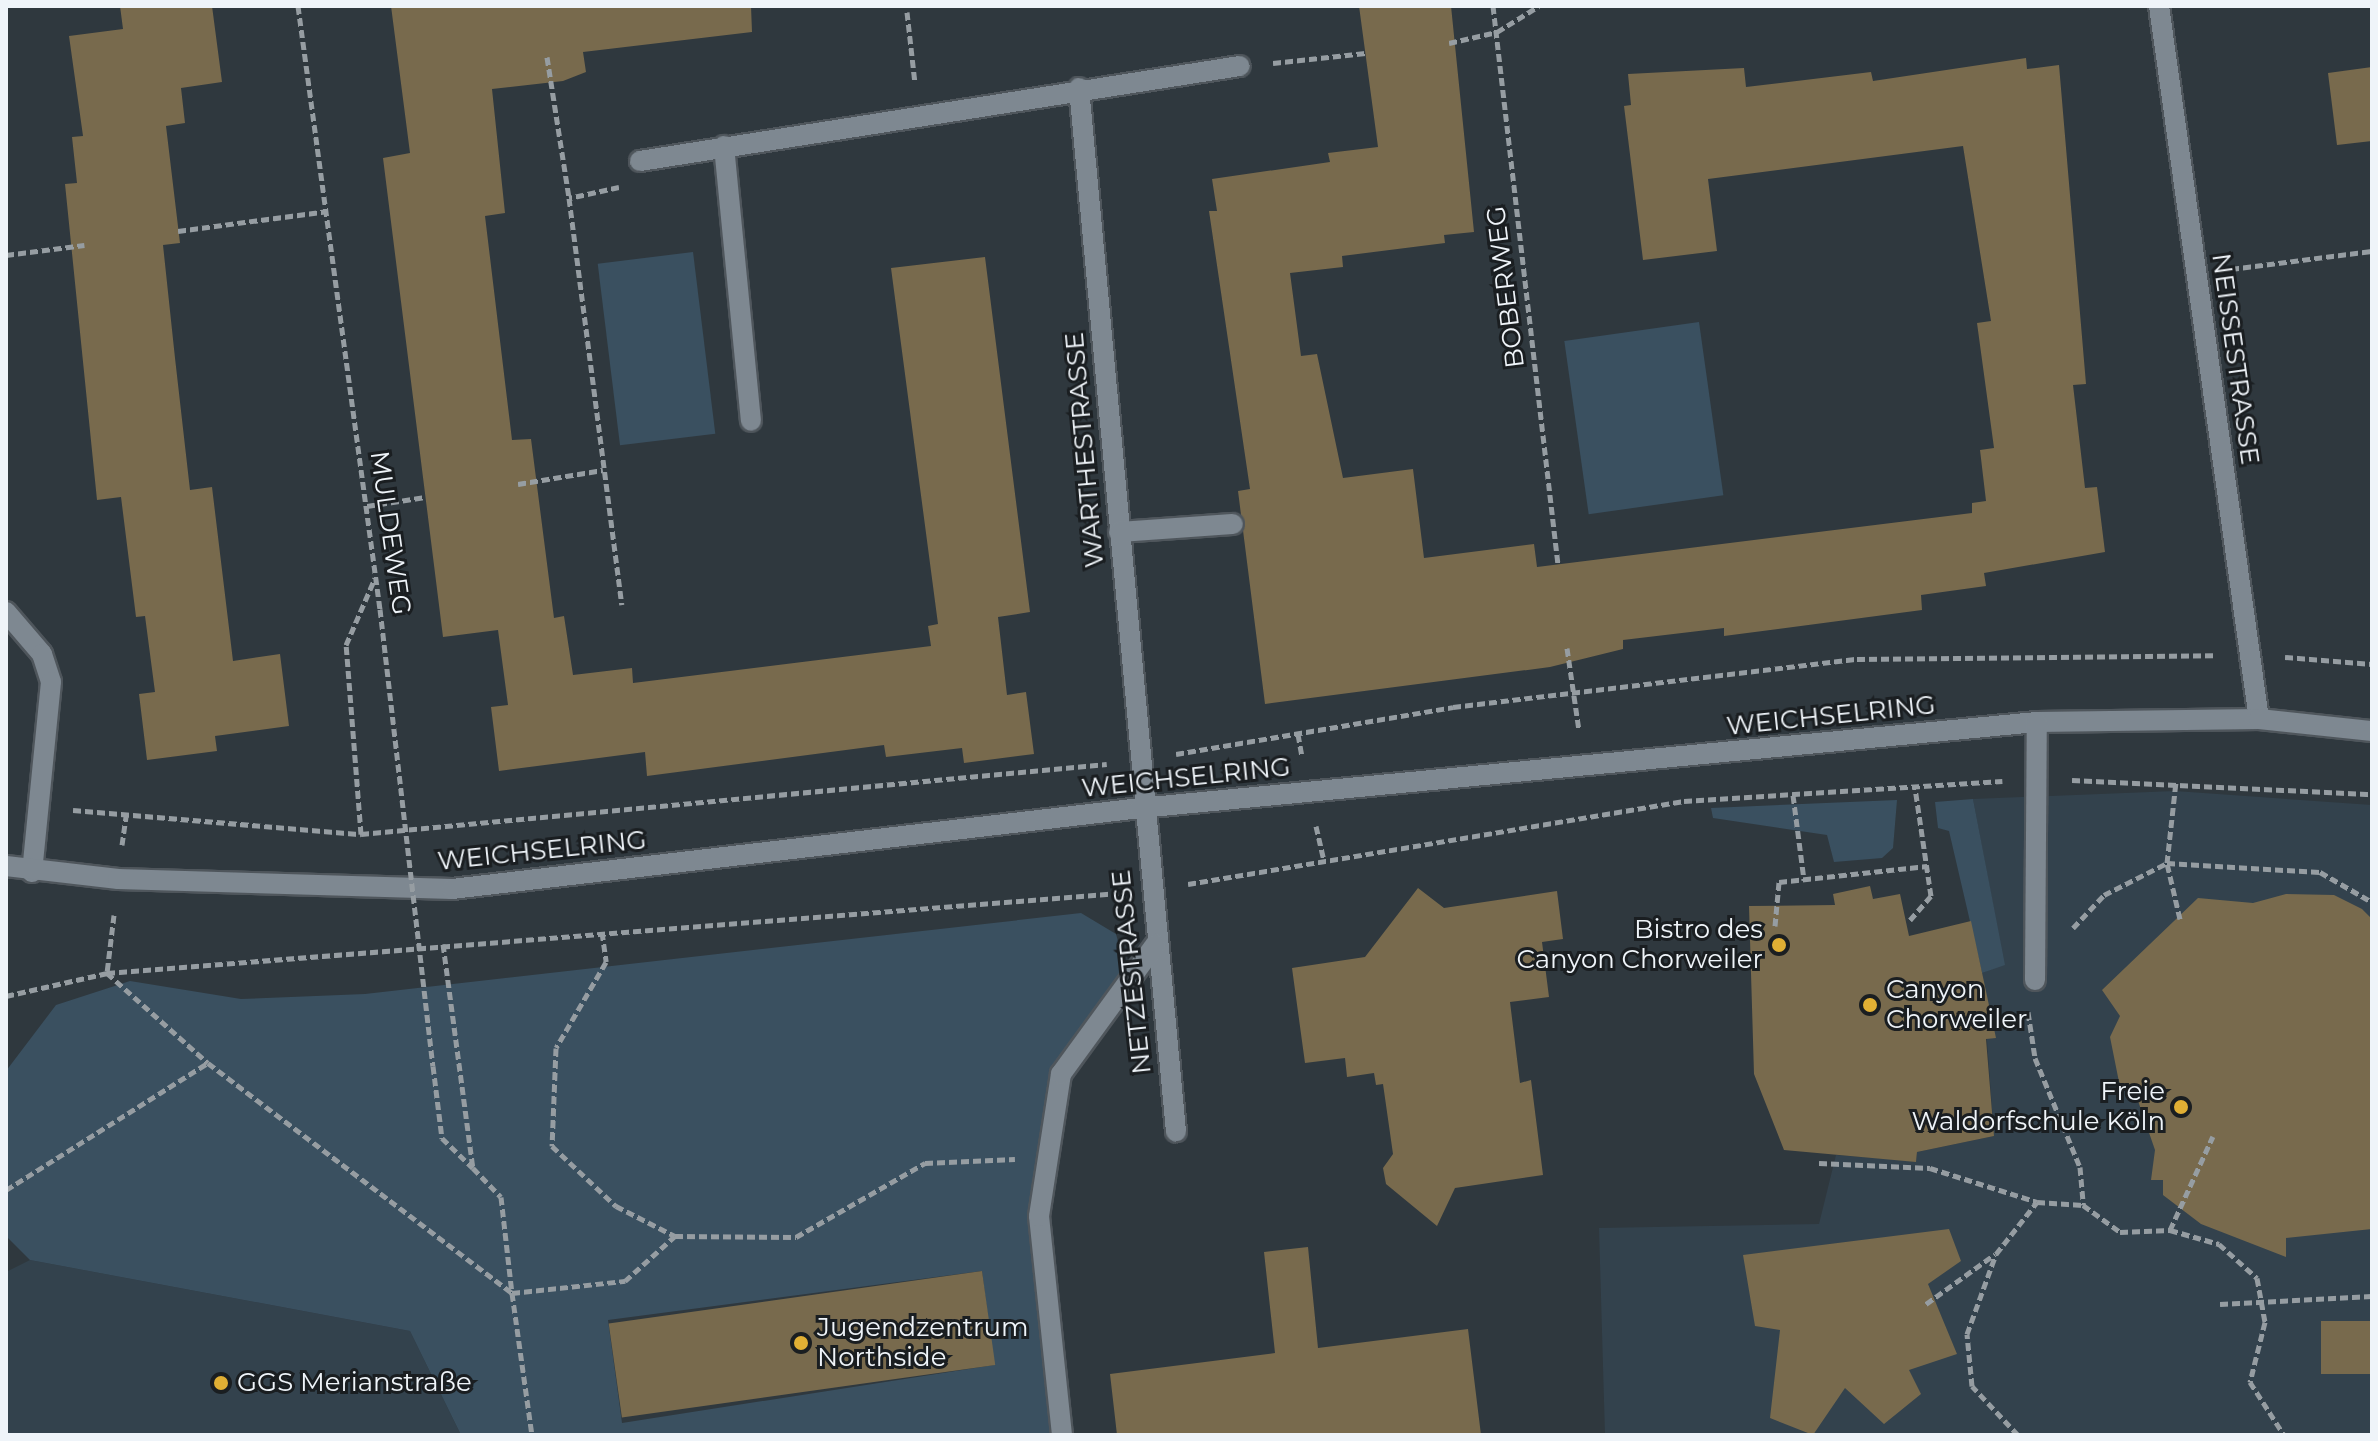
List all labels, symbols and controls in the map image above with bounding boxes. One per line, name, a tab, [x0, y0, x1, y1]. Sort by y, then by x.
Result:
street label: BOBERWEG	[1481, 204, 1531, 370]
street label: NEISSESTRASSE	[2205, 251, 2265, 467]
street label: WARTHESTRASSE	[1059, 331, 1111, 569]
street label: MULDEWEG	[363, 449, 417, 617]
street label: WEICHSELRING	[1725, 690, 1937, 742]
street label: WEICHSELRING	[1080, 752, 1292, 804]
street label: WEICHSELRING	[436, 825, 648, 877]
street label: NETZESTRASSE	[1106, 868, 1158, 1076]
place label: Bistro des Canyon Chorweiler	[1517, 914, 1763, 976]
marker: Bistro des Canyon Chorweiler	[1770, 936, 1788, 954]
place label: Canyon Chorweiler	[1886, 974, 2027, 1036]
marker: Canyon Chorweiler	[1861, 996, 1879, 1014]
place label: Freie Waldorfschule Köln	[1912, 1076, 2165, 1138]
marker: Freie Waldorfschule Köln	[2172, 1098, 2190, 1116]
place label: Jugendzentrum Northside	[817, 1312, 1029, 1374]
marker: Jugendzentrum Northside	[792, 1334, 810, 1352]
place label: GGS Merianstraße	[237, 1367, 472, 1399]
marker: GGS Merianstraße	[212, 1374, 230, 1392]

